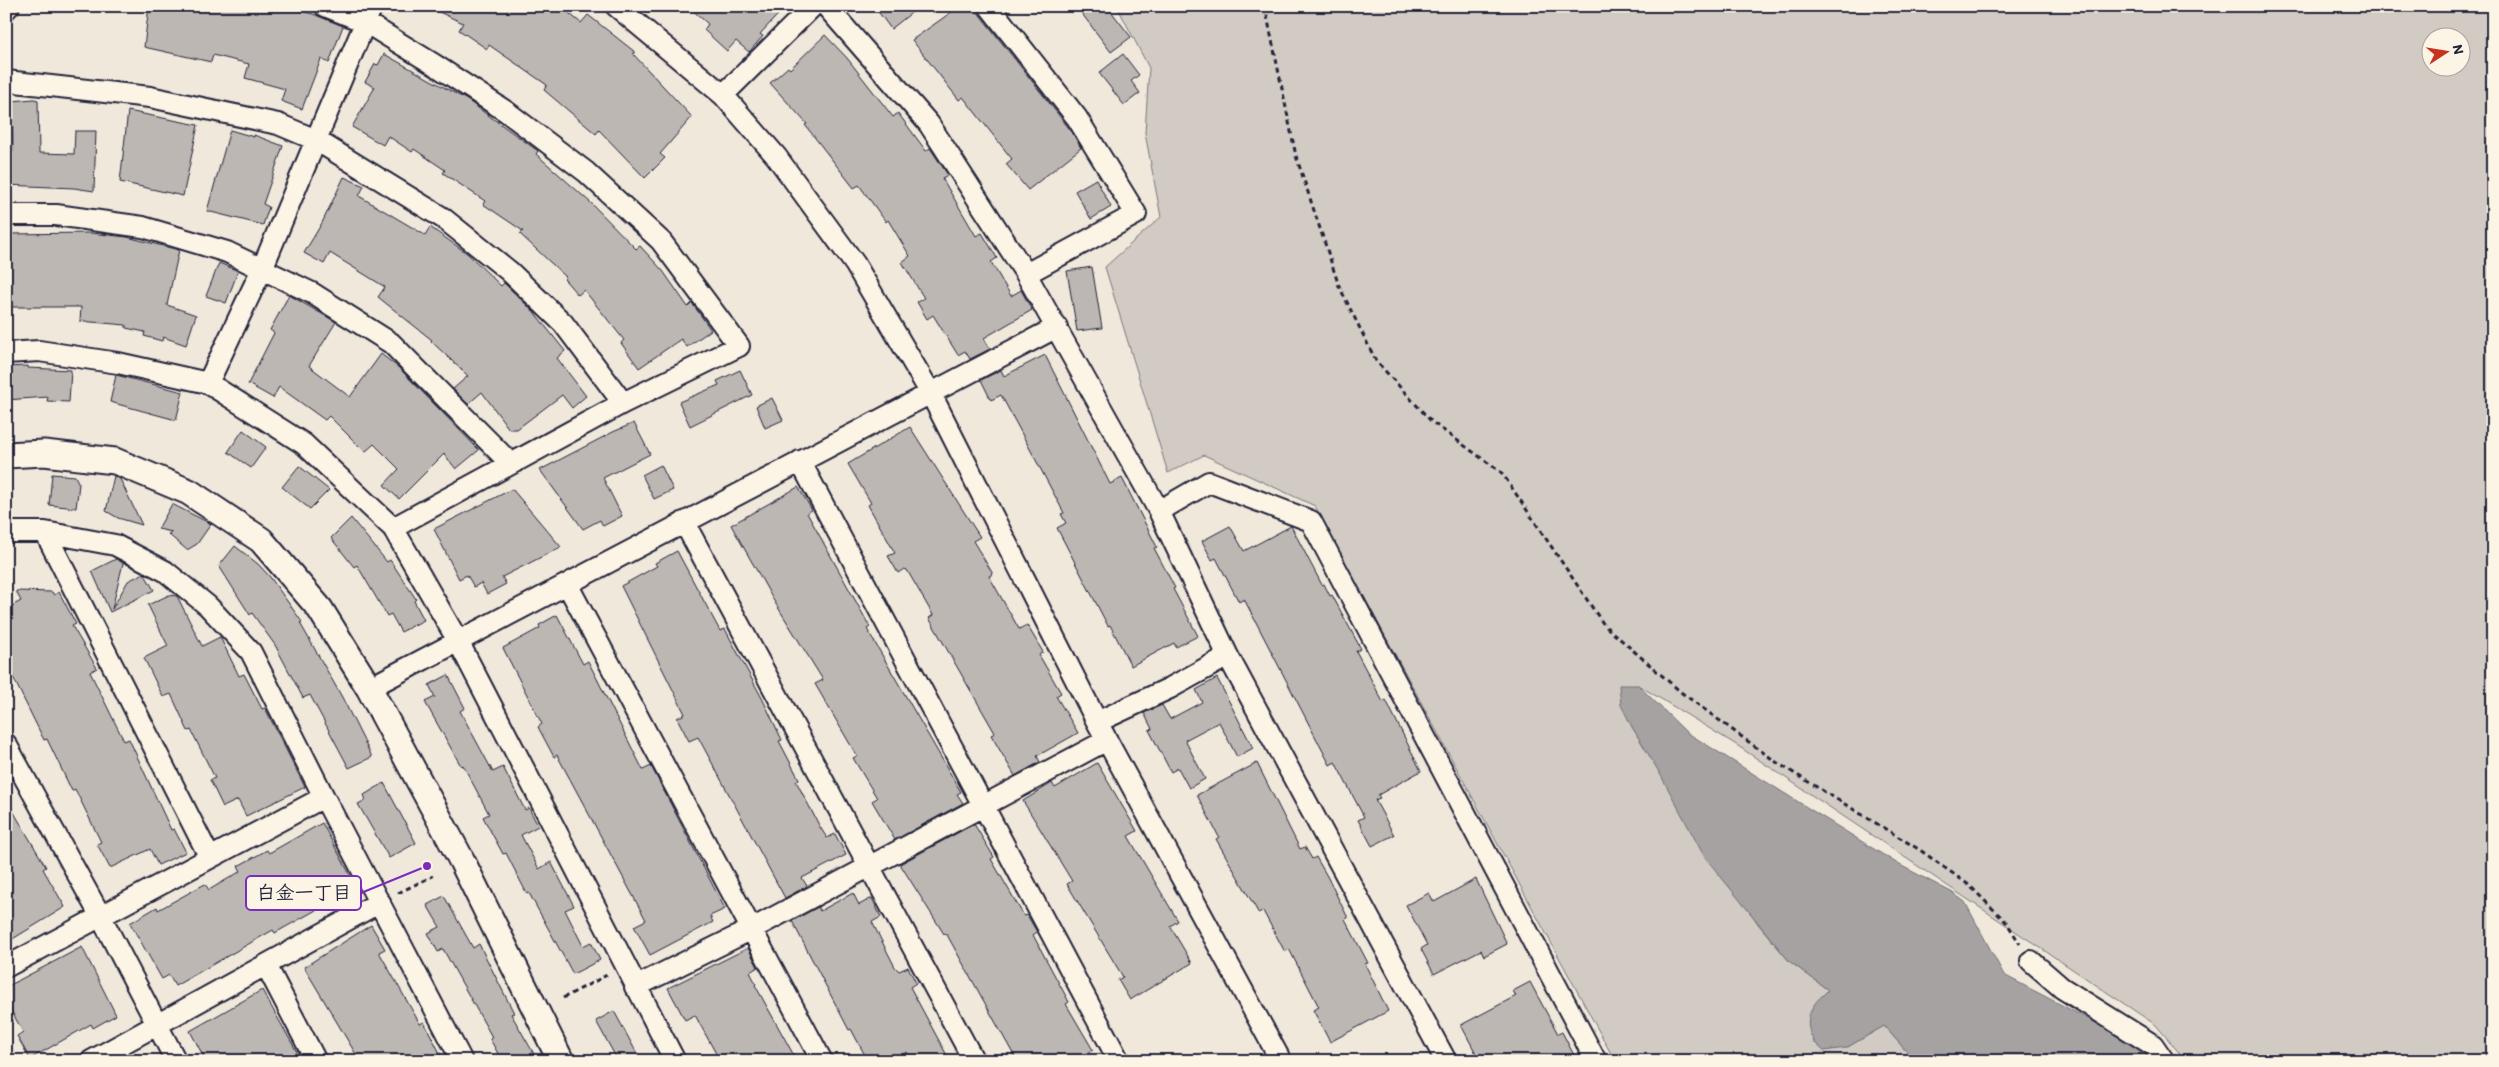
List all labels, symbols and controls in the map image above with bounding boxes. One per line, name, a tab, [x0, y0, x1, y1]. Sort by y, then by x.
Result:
north arrow	[2422, 28, 2472, 78]
text: N	[2449, 43, 2468, 56]
callout: 白金一丁目	[246, 876, 361, 910]
text: 白金一丁目	[256, 881, 352, 904]

